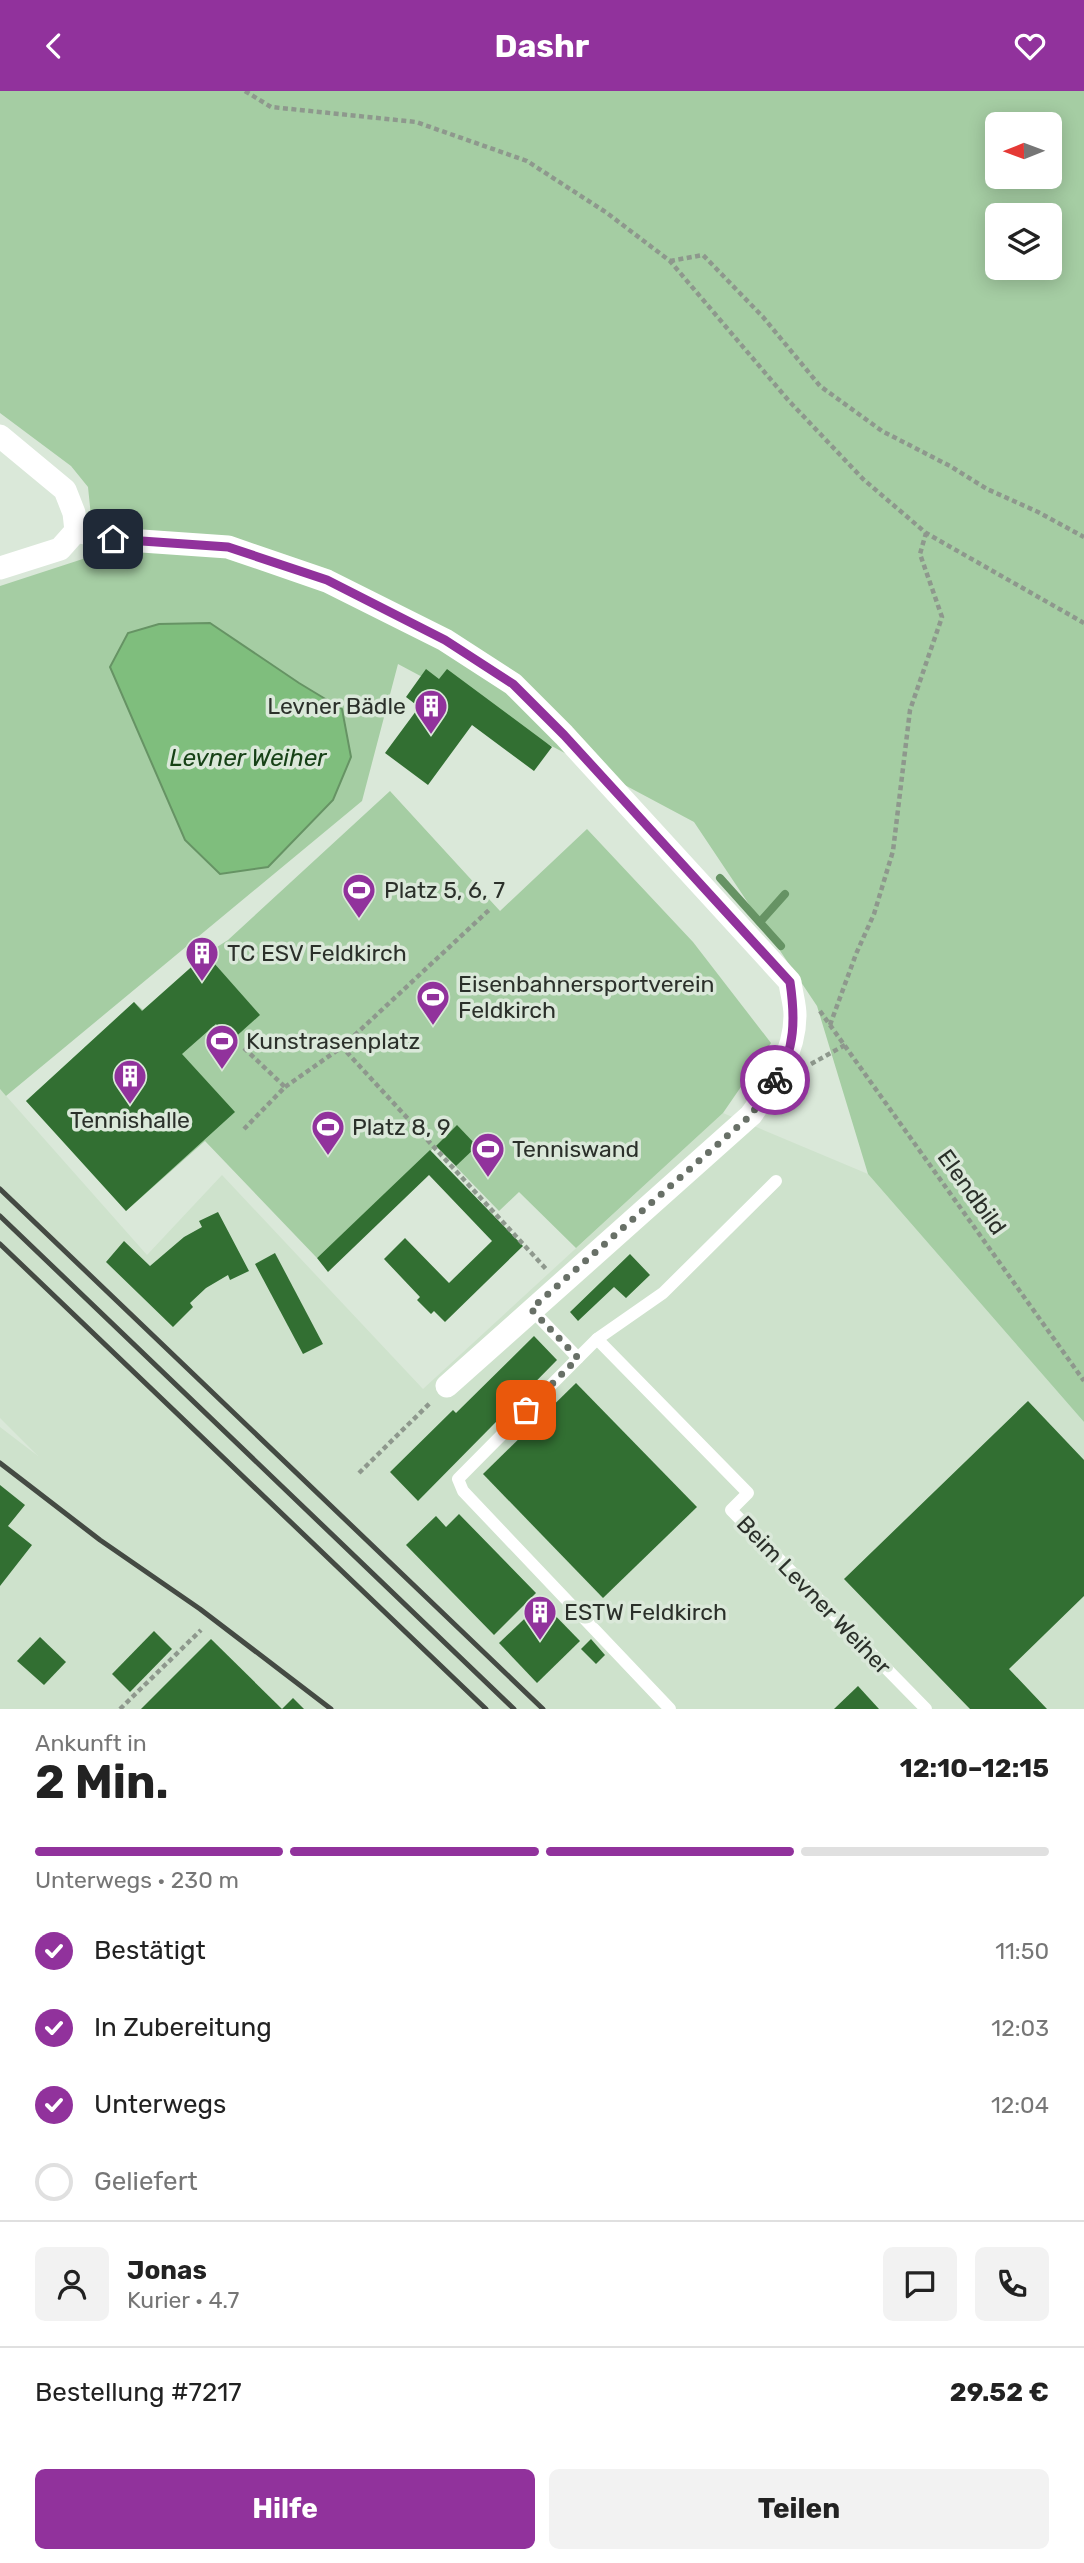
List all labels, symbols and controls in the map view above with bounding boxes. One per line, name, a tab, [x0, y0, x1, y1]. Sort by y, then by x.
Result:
icon: back	[35, 27, 73, 65]
text: Dashr	[495, 27, 589, 65]
icon: heart	[1011, 27, 1049, 65]
north arrow	[985, 112, 1062, 189]
map controls	[985, 112, 1062, 280]
button: layers	[985, 203, 1062, 280]
pin	[83, 509, 143, 569]
icon: home	[94, 520, 132, 558]
building icon: Levner Bädle	[412, 687, 450, 736]
place label: Levner Bädle	[267, 692, 406, 720]
water label: Levner Weiher	[170, 744, 327, 772]
sports icon: Platz 5, 6, 7	[340, 871, 378, 920]
place label: Platz 5, 6, 7	[384, 876, 505, 904]
building icon: TC ESV Feldkirch	[183, 934, 221, 983]
place label: TC ESV Feldkirch	[227, 939, 407, 967]
place label: Eisenbahnersportverein Feldkirch	[458, 970, 714, 1024]
sports icon: Eisenbahnersportverein Feldkirch	[414, 978, 452, 1027]
sports icon: Kunstrasenplatz	[203, 1022, 241, 1071]
place label: Kunstrasenplatz	[246, 1027, 420, 1055]
courier	[740, 1045, 810, 1115]
building icon: Tennishalle	[111, 1057, 149, 1106]
icon: bike	[756, 1061, 794, 1099]
place label: Tennishalle	[70, 1106, 190, 1134]
sports icon: Platz 8, 9	[309, 1108, 347, 1157]
place label: Platz 8, 9	[352, 1113, 451, 1141]
sports icon: Tenniswand	[469, 1130, 507, 1179]
place label: Tenniswand	[512, 1135, 639, 1163]
street label: Elendbild	[932, 1144, 1012, 1240]
pin	[496, 1380, 556, 1440]
icon: bag	[507, 1391, 545, 1429]
street label: Beim Levner Weiher	[731, 1510, 897, 1680]
building icon: ESTW Feldkirch	[521, 1593, 559, 1642]
place label: ESTW Feldkirch	[564, 1598, 727, 1626]
text: Ankunft in	[35, 1729, 147, 1757]
text: 12:10–12:15	[900, 1753, 1049, 1784]
text: 2 Min.	[35, 1755, 169, 1810]
text: Unterwegs · 230 m	[35, 1866, 239, 1894]
icon: check	[35, 1932, 73, 1970]
text: Bestätigt	[94, 1935, 206, 1966]
text: 11:50	[995, 1937, 1049, 1965]
icon: check	[35, 2009, 73, 2047]
text: In Zubereitung	[94, 2012, 272, 2043]
text: 12:03	[991, 2014, 1049, 2042]
icon: check	[35, 2086, 73, 2124]
text: Unterwegs	[94, 2089, 226, 2120]
text: 12:04	[991, 2091, 1049, 2119]
text: Geliefert	[94, 2166, 198, 2197]
button: person	[35, 2247, 109, 2321]
button: chat	[883, 2247, 957, 2321]
button: phone	[975, 2247, 1049, 2321]
text: Jonas	[127, 2255, 207, 2286]
text: Kurier · 4.7	[127, 2286, 239, 2314]
text: Bestellung #7217	[35, 2377, 242, 2408]
text: 29.52 €	[950, 2377, 1049, 2408]
button: Hilfe	[35, 2469, 535, 2549]
button: Teilen	[549, 2469, 1049, 2549]

